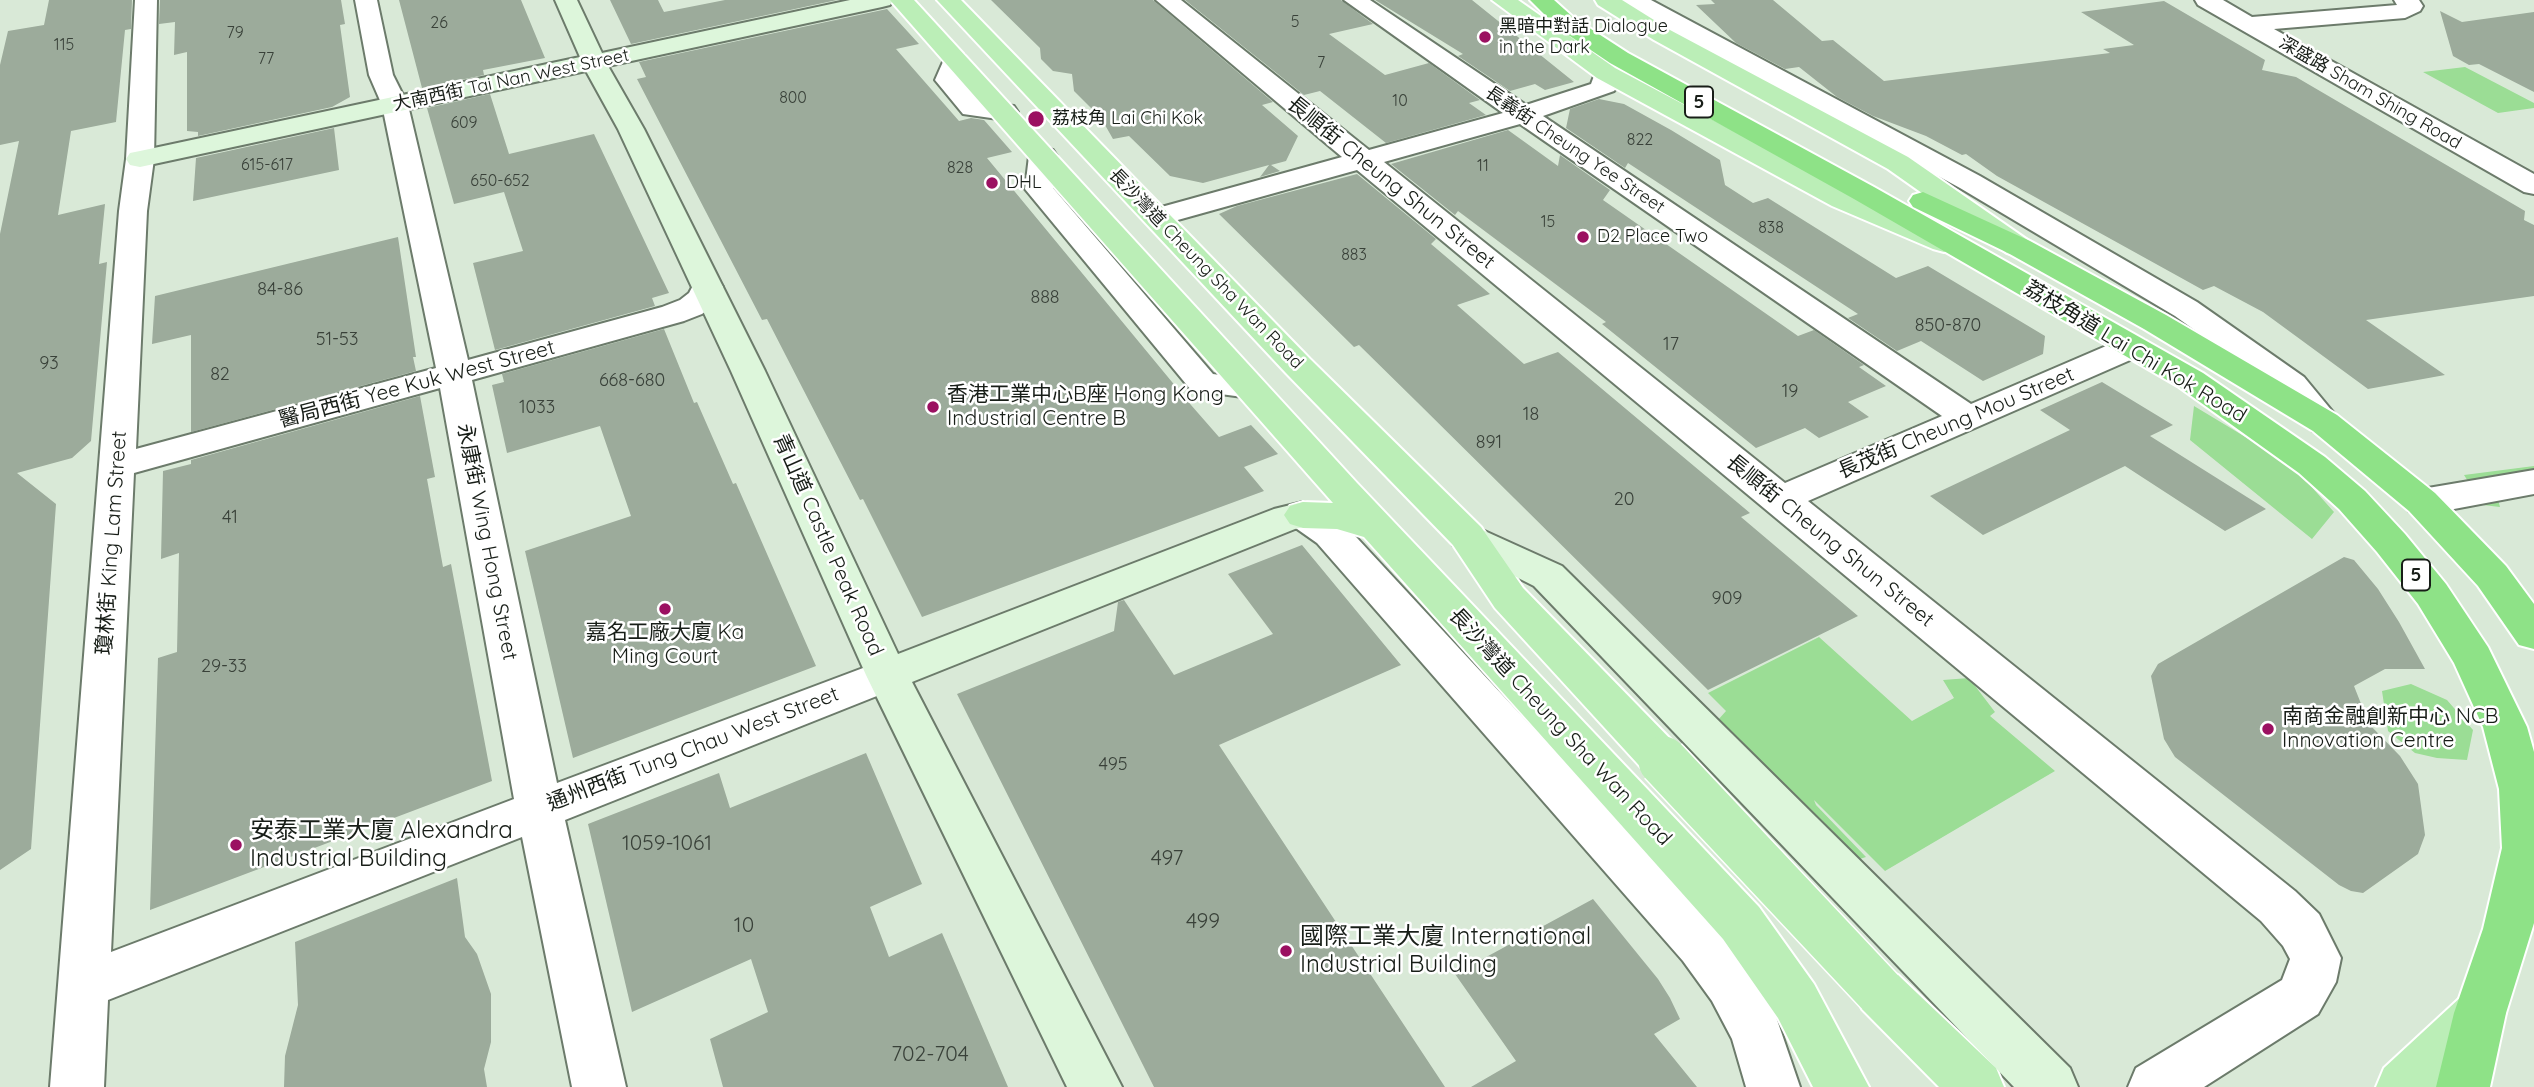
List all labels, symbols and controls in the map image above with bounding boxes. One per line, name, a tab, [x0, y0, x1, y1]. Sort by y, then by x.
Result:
house number: 5	[1291, 12, 1299, 32]
house number: 26	[430, 13, 448, 33]
place label: 黑暗中對話 Dialogue in the Dark	[1499, 16, 1668, 58]
house number: 79	[226, 23, 244, 43]
marker: 黑暗中對話 Dialogue in the Dark	[1477, 29, 1493, 45]
street label: 深盛路 Sham Shing Road	[2275, 32, 2465, 154]
house number: 115	[54, 35, 74, 55]
street label: 大南西街 Tai Nan West Street	[391, 44, 631, 116]
house number: 77	[258, 49, 274, 69]
house number: 7	[1317, 53, 1325, 73]
street label: 長義街 Cheung Yee Street	[1481, 82, 1669, 218]
road number: 5	[1685, 86, 1713, 118]
house number: 800	[779, 88, 807, 108]
street label: 長順街 Cheung Shun Street	[1282, 91, 1500, 275]
house number: 10	[1392, 91, 1408, 111]
place label: 荔枝角 Lai Chi Kok	[1052, 108, 1203, 130]
marker: 荔枝角 Lai Chi Kok	[1026, 109, 1046, 129]
house number: 609	[450, 113, 478, 133]
house number: 822	[1627, 130, 1653, 150]
house number: 615-617	[241, 155, 293, 175]
house number: 11	[1477, 156, 1489, 176]
house number: 828	[947, 158, 973, 178]
street label: 長沙灣道 Cheung Sha Wan Road	[1104, 164, 1308, 374]
house number: 650-652	[470, 171, 530, 191]
place label: DHL	[1006, 172, 1041, 194]
marker: DHL	[984, 175, 1000, 191]
house number: 15	[1541, 212, 1555, 232]
house number: 838	[1758, 218, 1784, 238]
place label: D2 Place Two	[1597, 226, 1708, 248]
marker: D2 Place Two	[1575, 229, 1591, 245]
house number: 883	[1341, 245, 1367, 265]
street label: 荔枝角道 Lai Chi Kok Road	[2019, 275, 2251, 429]
house number: 84-86	[257, 279, 303, 301]
house number: 888	[1030, 287, 1060, 309]
house number: 850-870	[1915, 315, 1981, 337]
house number: 51-53	[316, 329, 358, 351]
house number: 17	[1663, 334, 1679, 356]
street label: 醫局西街 Yee Kuk West Street	[276, 335, 558, 433]
house number: 93	[39, 353, 59, 375]
street label: 長茂街 Cheung Mou Street	[1834, 362, 2078, 484]
house number: 82	[210, 364, 230, 386]
house number: 668-680	[599, 370, 665, 392]
house number: 19	[1782, 381, 1798, 403]
place label: 香港工業中心B座 Hong Kong Industrial Centre B	[947, 382, 1224, 432]
house number: 1033	[519, 397, 555, 419]
marker: 香港工業中心B座 Hong Kong Industrial Centre B	[925, 399, 941, 415]
house number: 18	[1523, 404, 1539, 426]
street label: 永康街 Wing Hong Street	[452, 421, 522, 663]
street label: 瓊林街 King Lam Street	[92, 430, 132, 656]
street label: 青山道 Castle Peak Road	[768, 430, 888, 660]
house number: 891	[1476, 432, 1502, 454]
street label: 長順街 Cheung Shun Street	[1721, 449, 1939, 633]
house number: 20	[1614, 489, 1634, 511]
house number: 41	[222, 507, 238, 529]
road number: 5	[2402, 560, 2430, 590]
house number: 909	[1712, 588, 1742, 610]
marker: 嘉名工廠大廈 Ka Ming Court	[657, 601, 673, 617]
street label: 長沙灣道 Cheung Sha Wan Road	[1443, 603, 1677, 851]
place label: 嘉名工廠大廈 Ka Ming Court	[586, 620, 744, 670]
house number: 29-33	[201, 656, 247, 678]
street label: 通州西街 Tung Chau West Street	[544, 682, 842, 816]
place label: 南商金融創新中心 NCB Innovation Centre	[2282, 704, 2498, 754]
marker: 南商金融創新中心 NCB Innovation Centre	[2260, 721, 2276, 737]
house number: 495	[1099, 754, 1127, 776]
place label: 安泰工業大廈 Alexandra Industrial Building	[250, 817, 513, 873]
house number: 1059-1061	[622, 831, 712, 857]
marker: 安泰工業大廈 Alexandra Industrial Building	[228, 837, 244, 853]
house number: 497	[1151, 846, 1183, 872]
house number: 499	[1186, 909, 1220, 935]
house number: 10	[734, 913, 754, 939]
place label: 國際工業大廈 International Industrial Building	[1300, 923, 1591, 979]
marker: 國際工業大廈 International Industrial Building	[1278, 943, 1294, 959]
house number: 702-704	[891, 1042, 969, 1068]

